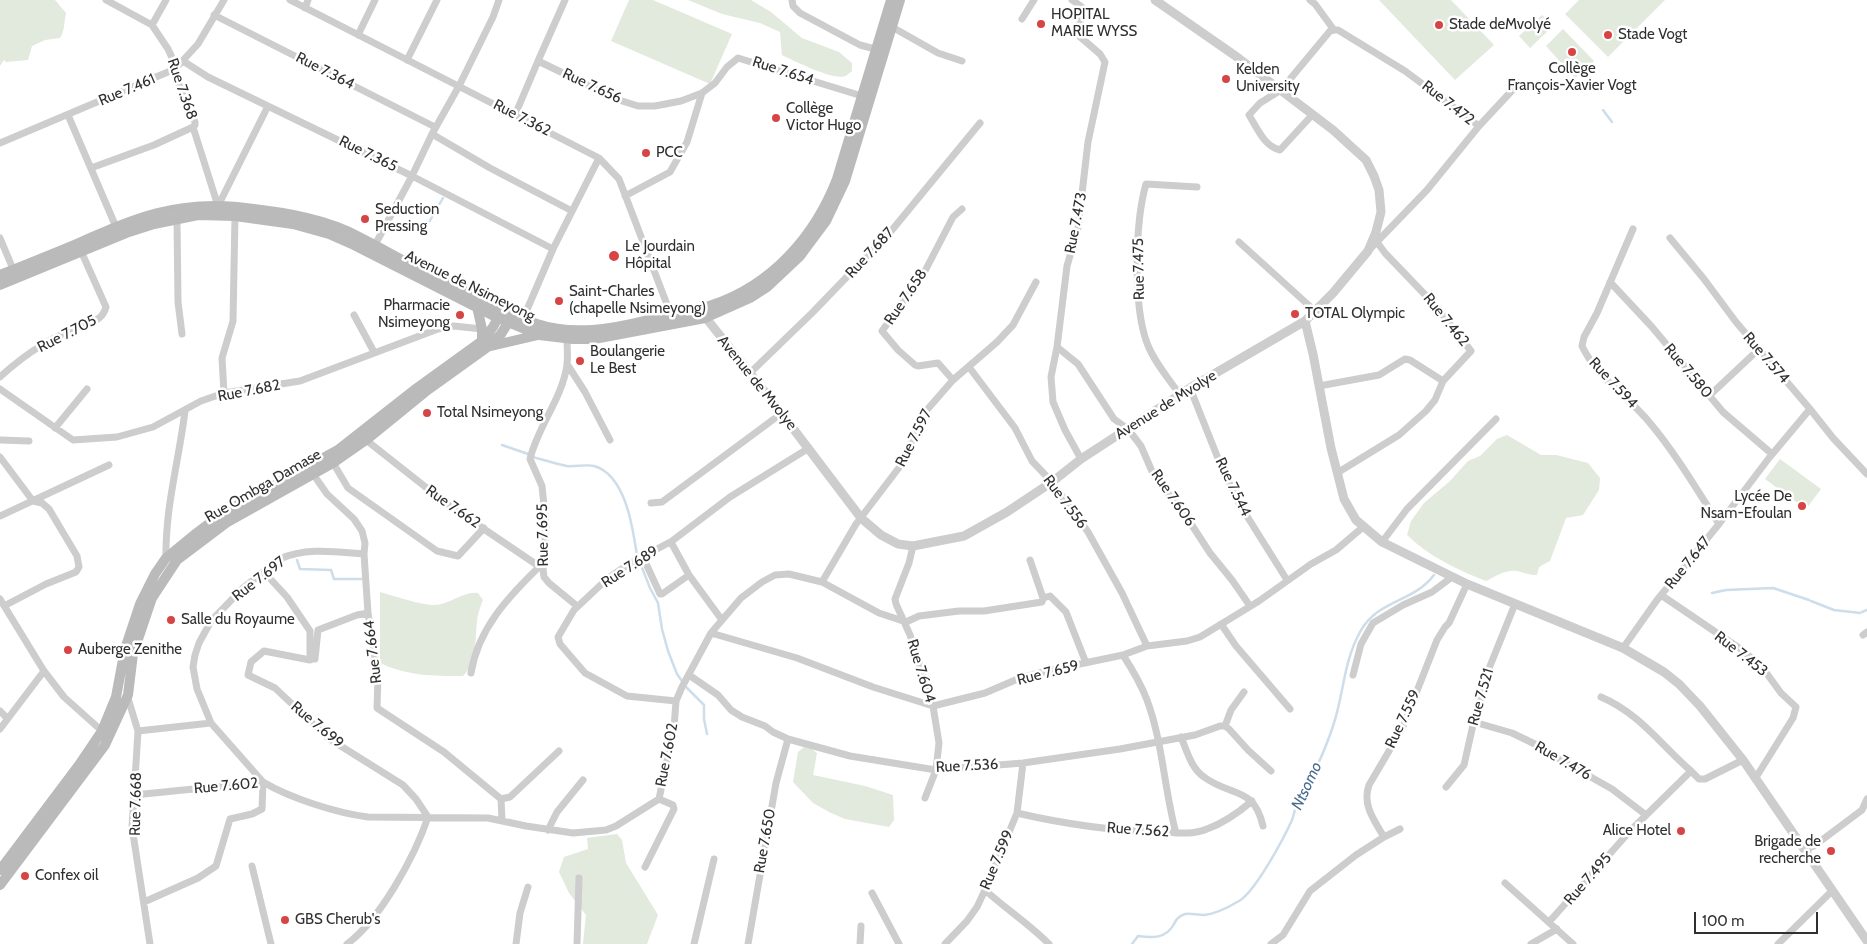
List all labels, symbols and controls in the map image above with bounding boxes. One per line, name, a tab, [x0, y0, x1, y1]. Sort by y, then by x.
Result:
place label: HOPITAL MARIE WYSS	[1051, 6, 1137, 41]
place label: Stade deMvolyé	[1449, 16, 1551, 34]
marker: HOPITAL MARIE WYSS	[1035, 18, 1047, 30]
marker: Stade deMvolyé	[1433, 19, 1445, 31]
place label: Stade Vogt	[1618, 26, 1687, 44]
marker: Stade Vogt	[1602, 29, 1614, 41]
marker: Collège François-Xavier Vogt	[1566, 46, 1578, 58]
street label: Rue 7.364	[293, 49, 357, 93]
street label: Rue 7.654	[750, 53, 816, 89]
street label: Rue 7.368	[163, 56, 201, 122]
place label: Collège François-Xavier Vogt	[1507, 60, 1637, 95]
place label: Kelden University	[1236, 61, 1300, 96]
street label: Rue 7.656	[560, 65, 624, 107]
street label: Rue 7.461	[96, 70, 158, 110]
marker: Kelden University	[1220, 73, 1232, 85]
street label: Rue 7.472	[1418, 77, 1478, 129]
street label: Rue 7.362	[490, 96, 554, 140]
place label: Collège Victor Hugo	[786, 100, 861, 135]
marker: Collège Victor Hugo	[770, 112, 782, 124]
street label: Rue 7.365	[336, 132, 400, 176]
place label: PCC	[656, 144, 683, 162]
marker: PCC	[640, 147, 652, 159]
street label: Rue 7.473	[1061, 191, 1091, 255]
place label: Seduction Pressing	[375, 201, 439, 236]
marker: Seduction Pressing	[359, 213, 371, 225]
street label: Rue 7.687	[842, 224, 898, 282]
place label: Le Jourdain Hôpital	[625, 238, 695, 273]
street label: Rue 7.475	[1129, 238, 1149, 300]
street label: Avenue de Nsimeyong	[402, 247, 538, 325]
marker: Le Jourdain Hôpital	[607, 249, 621, 263]
street label: Rue 7.658	[881, 266, 931, 328]
place label: Saint-Charles (chapelle Nsimeyong)	[569, 283, 706, 318]
street label: Rue 7.462	[1419, 290, 1473, 350]
marker: Saint-Charles (chapelle Nsimeyong)	[553, 295, 565, 307]
place label: Pharmacie Nsimeyong	[378, 297, 450, 332]
place label: TOTAL Olympic	[1305, 305, 1405, 323]
marker: TOTAL Olympic	[1289, 308, 1301, 320]
marker: Pharmacie Nsimeyong	[454, 309, 466, 321]
street label: Rue 7.705	[34, 311, 100, 357]
street label: Rue 7.574	[1739, 329, 1793, 387]
street label: Avenue de Mvolye	[713, 332, 801, 434]
street label: Rue 7.580	[1660, 340, 1716, 402]
place label: Boulangerie Le Best	[590, 343, 665, 378]
street label: Rue 7.594	[1585, 354, 1641, 412]
marker: Boulangerie Le Best	[574, 355, 586, 367]
street label: Avenue de Mvolye	[1112, 367, 1220, 443]
street label: Rue 7.682	[216, 376, 282, 406]
place label: Total Nsimeyong	[437, 404, 543, 422]
street label: Rue 7.597	[892, 406, 936, 470]
marker: Total Nsimeyong	[421, 407, 433, 419]
street label: Rue Ombga Damase	[202, 445, 324, 527]
street label: Rue 7.544	[1211, 455, 1255, 519]
street label: Rue 7.606	[1147, 466, 1199, 530]
street label: Rue 7.556	[1039, 472, 1091, 532]
street label: Rue 7.662	[422, 482, 484, 532]
place label: Lycée De Nsam-Efoulan	[1701, 488, 1792, 523]
marker: Lycée De Nsam-Efoulan	[1796, 500, 1808, 512]
street label: Rue 7.695	[533, 503, 553, 567]
street label: Rue 7.647	[1661, 533, 1715, 593]
street label: Rue 7.689	[598, 542, 662, 592]
street label: Rue 7.697	[229, 553, 289, 605]
place label: Salle du Royaume	[181, 611, 295, 629]
marker: Salle du Royaume	[165, 614, 177, 626]
street label: Rue 7.664	[360, 619, 386, 685]
street label: Rue 7.453	[1711, 628, 1771, 680]
street label: Rue 7.604	[903, 637, 939, 705]
place label: Auberge Zenithe	[78, 641, 182, 659]
marker: Auberge Zenithe	[62, 644, 74, 656]
street label: Rue 7.659	[1015, 657, 1081, 689]
street label: Rue 7.521	[1464, 666, 1498, 728]
street label: Rue 7.559	[1382, 687, 1424, 751]
street label: Rue 7.699	[287, 698, 347, 752]
street label: Rue 7.602	[652, 722, 682, 788]
street label: Rue 7.476	[1532, 738, 1594, 784]
street label: Rue 7.536	[935, 755, 999, 777]
water label: Ntsomo	[1288, 759, 1326, 813]
street label: Rue 7.668	[126, 772, 146, 836]
street label: Rue 7.602	[193, 774, 259, 798]
street label: Rue 7.650	[750, 807, 780, 875]
street label: Rue 7.562	[1106, 819, 1170, 841]
place label: Alice Hotel	[1603, 822, 1671, 840]
marker: Alice Hotel	[1675, 825, 1687, 837]
street label: Rue 7.599	[976, 827, 1018, 893]
place label: Brigade de recherche	[1754, 833, 1821, 868]
marker: Brigade de recherche	[1825, 845, 1837, 857]
street label: Rue 7.495	[1560, 849, 1616, 909]
place label: Confex oil	[35, 867, 98, 885]
marker: Confex oil	[19, 870, 31, 882]
scale bar	[1697, 902, 1821, 934]
place label: GBS Cherub's	[295, 911, 380, 929]
text: 100 m	[1702, 912, 1744, 930]
marker: GBS Cherub's	[279, 914, 291, 926]

